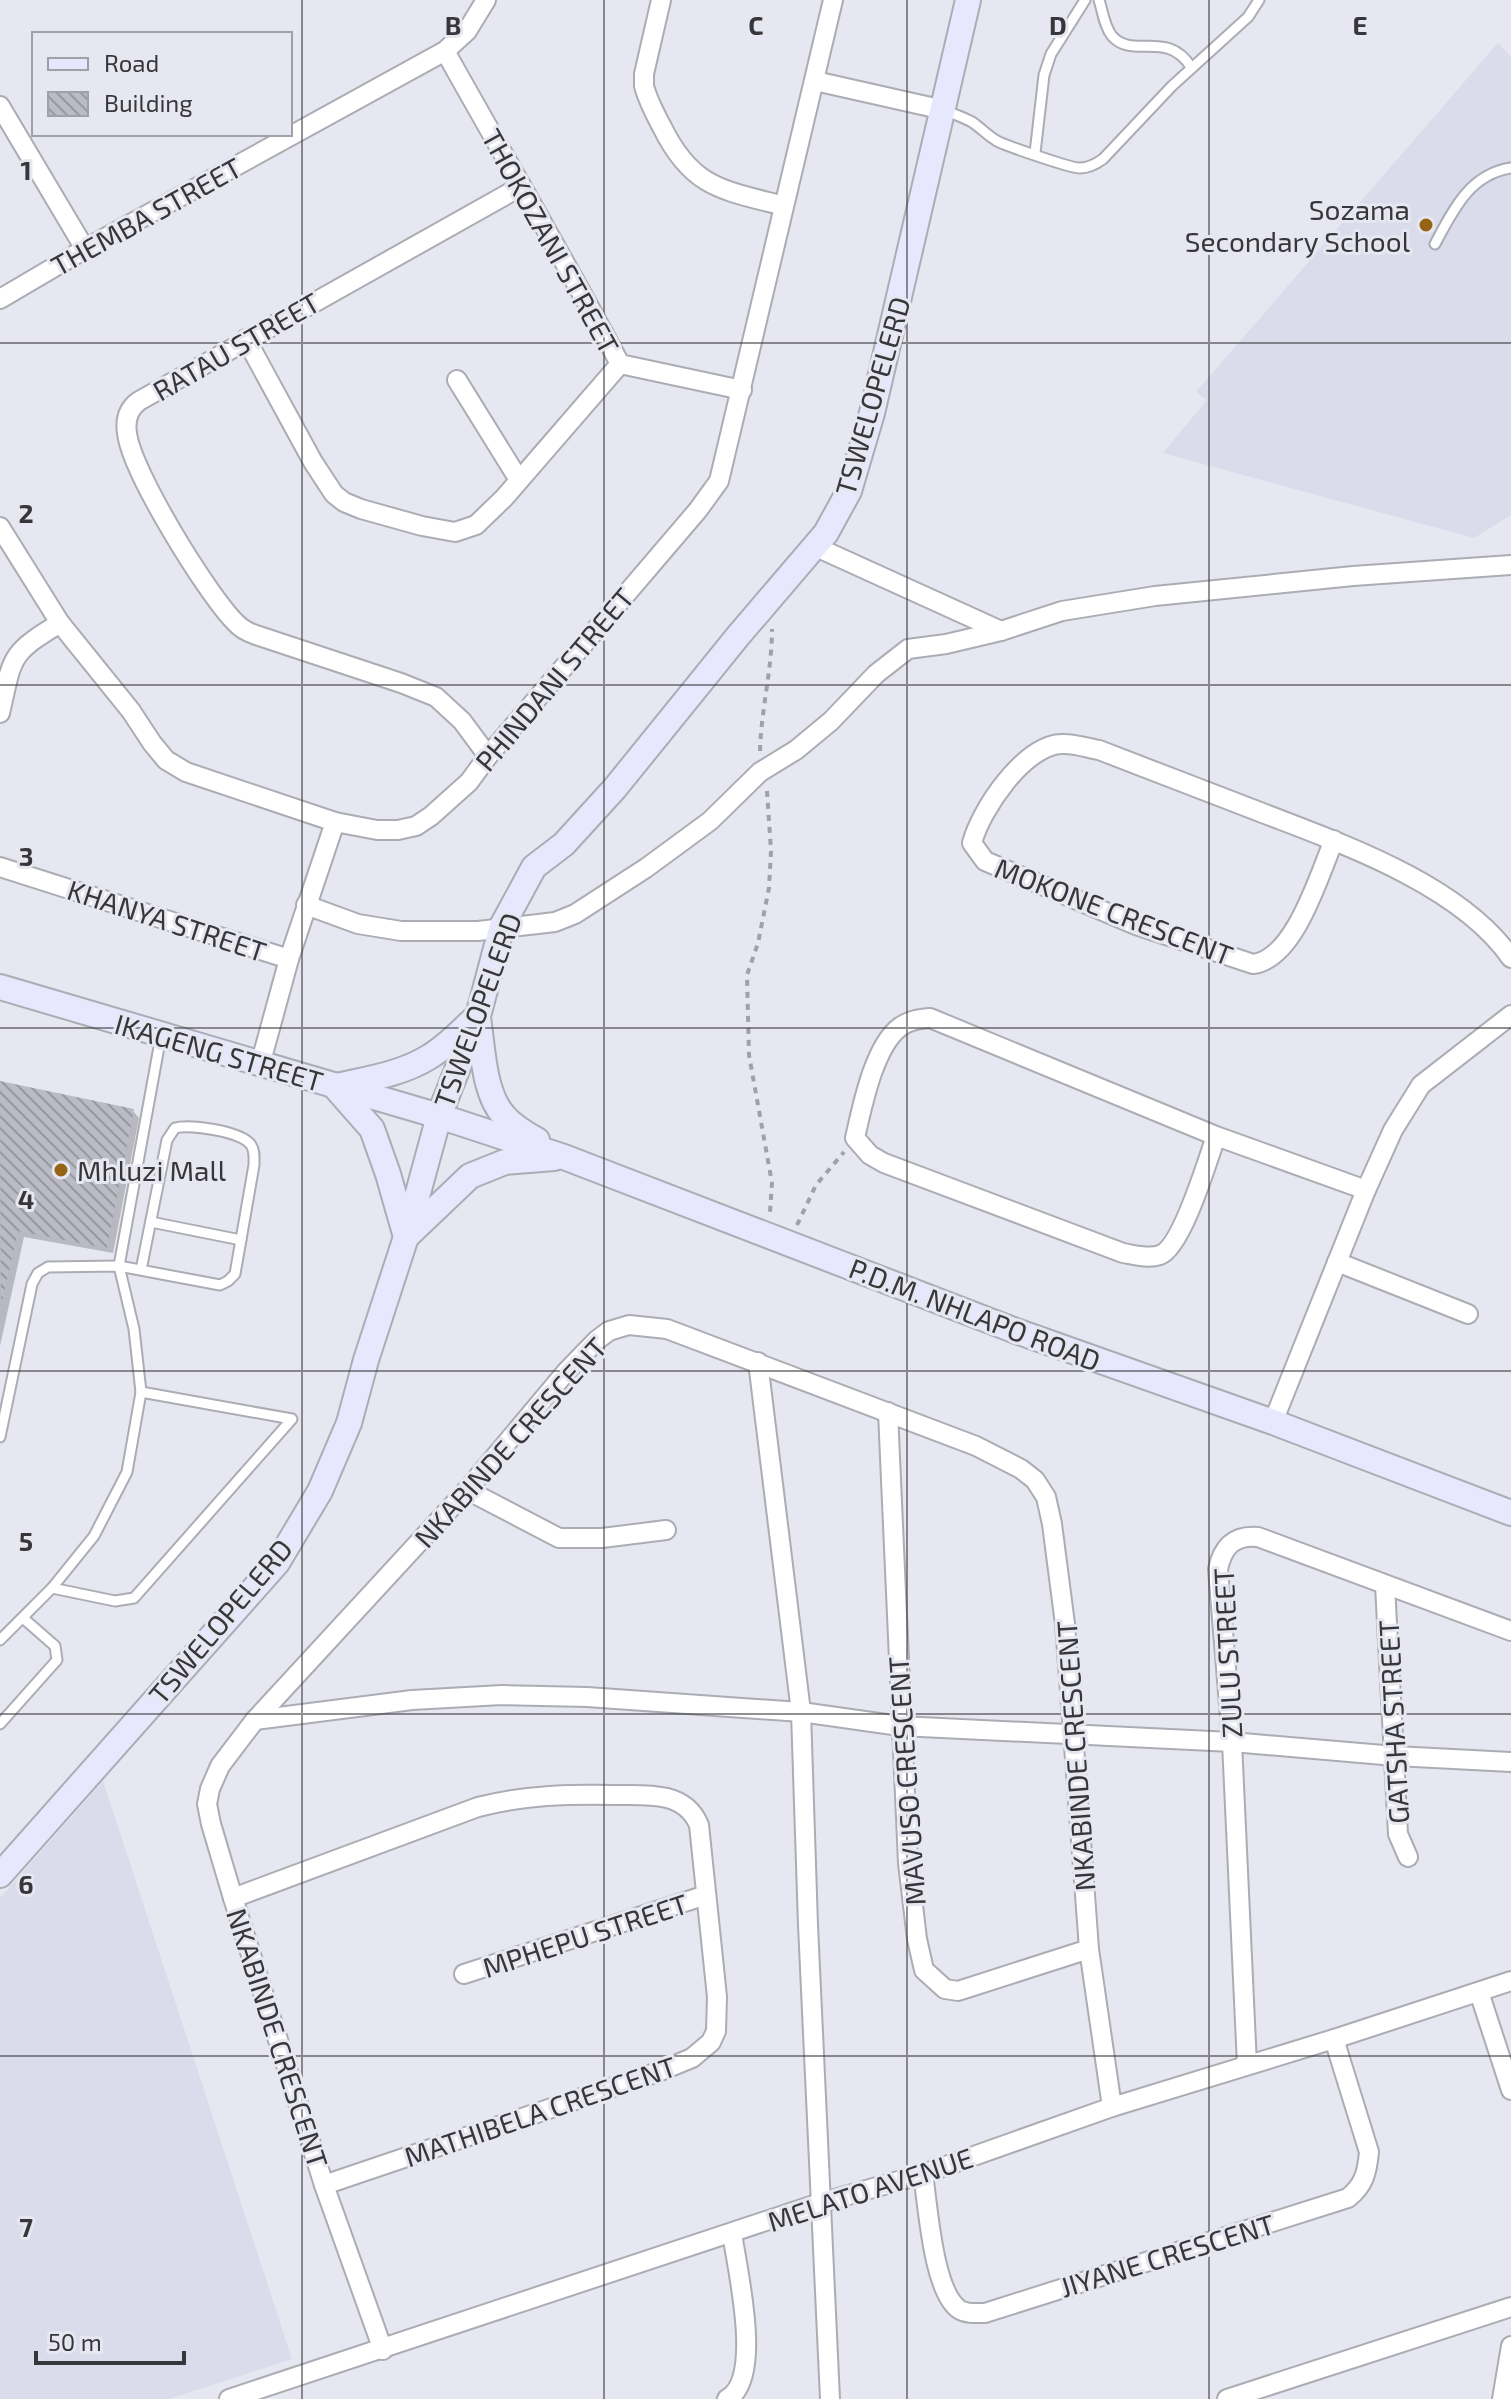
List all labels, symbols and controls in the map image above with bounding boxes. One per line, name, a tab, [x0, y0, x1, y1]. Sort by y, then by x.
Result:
text: B	[445, 9, 461, 40]
text: C	[748, 9, 764, 40]
text: D	[1049, 9, 1067, 40]
text: E	[1352, 9, 1368, 40]
legend	[32, 32, 292, 136]
text: Road	[104, 48, 159, 77]
text: Building	[104, 88, 193, 117]
street label: THOKOZANI STREET	[475, 123, 627, 359]
street label: THEMBA STREET	[45, 150, 247, 282]
text: 1	[20, 154, 32, 185]
place label: Sozama Secondary School	[1185, 192, 1411, 258]
marker: Sozama Secondary School	[1417, 216, 1435, 234]
street label: RATAU STREET	[147, 285, 325, 407]
street label: TSWELOPELERD	[827, 293, 917, 499]
text: 2	[18, 497, 34, 528]
street label: PHINDANI STREET	[468, 581, 640, 777]
text: 3	[19, 840, 33, 871]
street label: MOKONE CRESCENT	[990, 850, 1238, 972]
street label: KHANYA STREET	[63, 872, 271, 968]
street label: TSWELOPELERD	[426, 908, 528, 1112]
street label: IKAGENG STREET	[111, 1006, 327, 1098]
place label: Mhluzi Mall	[77, 1153, 227, 1187]
marker: Mhluzi Mall	[52, 1161, 70, 1179]
text: 4	[18, 1183, 34, 1214]
street label: P.D.M. NHLAPO ROAD	[844, 1250, 1106, 1378]
street label: NKABINDE CRESCENT	[407, 1330, 613, 1554]
text: 5	[19, 1525, 33, 1556]
street label: TSWELOPELERD	[141, 1532, 299, 1710]
street label: ZULU STREET	[1206, 1567, 1248, 1739]
street label: GATSHA STREET	[1371, 1619, 1415, 1825]
street label: NKABINDE CRESCENT	[1049, 1620, 1101, 1892]
street label: MAVUSO CRESCENT	[880, 1655, 932, 1907]
text: 6	[18, 1868, 34, 1899]
street label: MPHEPU STREET	[478, 1886, 692, 1984]
street label: NKABINDE CRESCENT	[220, 1904, 336, 2172]
street label: MATHIBELA CRESCENT	[400, 2048, 680, 2174]
street label: MELATO AVENUE	[763, 2140, 977, 2238]
street label: JIYANE CRESCENT	[1056, 2206, 1278, 2304]
text: 7	[19, 2211, 33, 2242]
scale bar	[36, 2315, 184, 2365]
text: 50 m	[48, 2327, 102, 2356]

